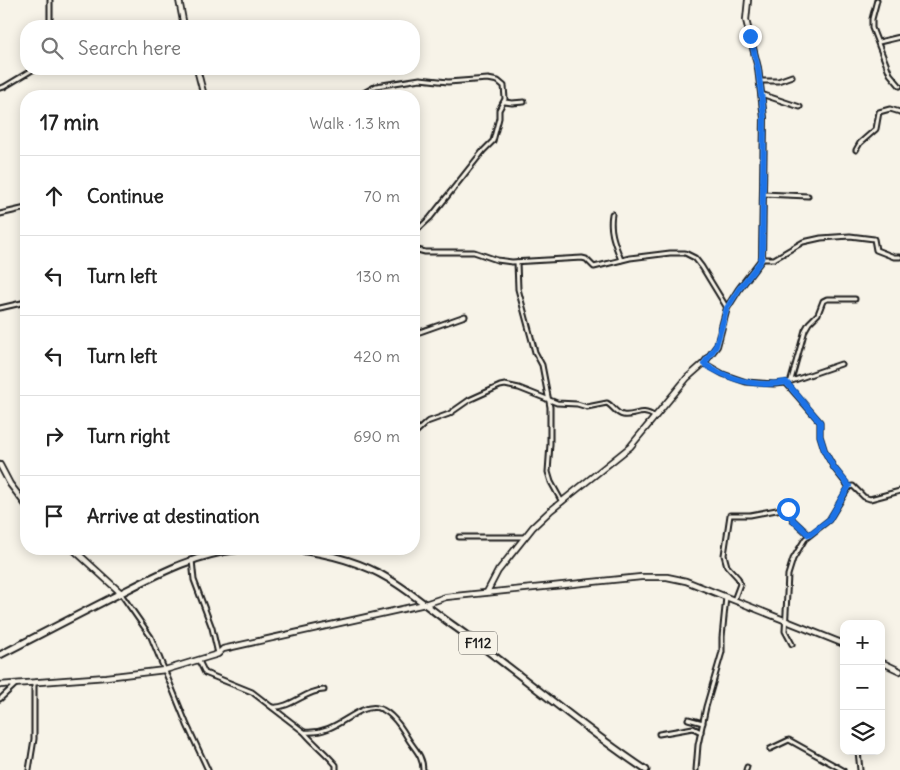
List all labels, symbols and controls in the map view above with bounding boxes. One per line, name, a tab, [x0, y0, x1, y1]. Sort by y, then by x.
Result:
search box	[20, 20, 420, 75]
route end	[739, 25, 762, 48]
icon: search	[38, 34, 66, 62]
text: Search here	[78, 36, 181, 60]
text: 17 min	[40, 109, 99, 136]
text: Walk · 1.3 km	[309, 113, 400, 133]
icon: ahead	[40, 182, 68, 210]
text: Continue	[87, 184, 164, 208]
text: 70 m	[364, 186, 400, 206]
icon: left	[40, 262, 68, 290]
text: Turn left	[87, 264, 157, 288]
text: 130 m	[356, 266, 400, 286]
icon: left	[40, 342, 68, 370]
text: Turn left	[87, 344, 157, 368]
text: 420 m	[354, 346, 400, 366]
icon: right	[40, 422, 68, 450]
text: Turn right	[87, 424, 170, 448]
text: 690 m	[353, 426, 400, 446]
route start	[777, 498, 800, 521]
icon: arrive	[40, 502, 68, 530]
text: Arrive at destination	[87, 504, 260, 528]
map controls	[840, 620, 885, 755]
button: +	[840, 620, 885, 665]
road number: F112	[459, 632, 497, 654]
button: −	[840, 665, 885, 710]
button: layers	[840, 710, 885, 755]

